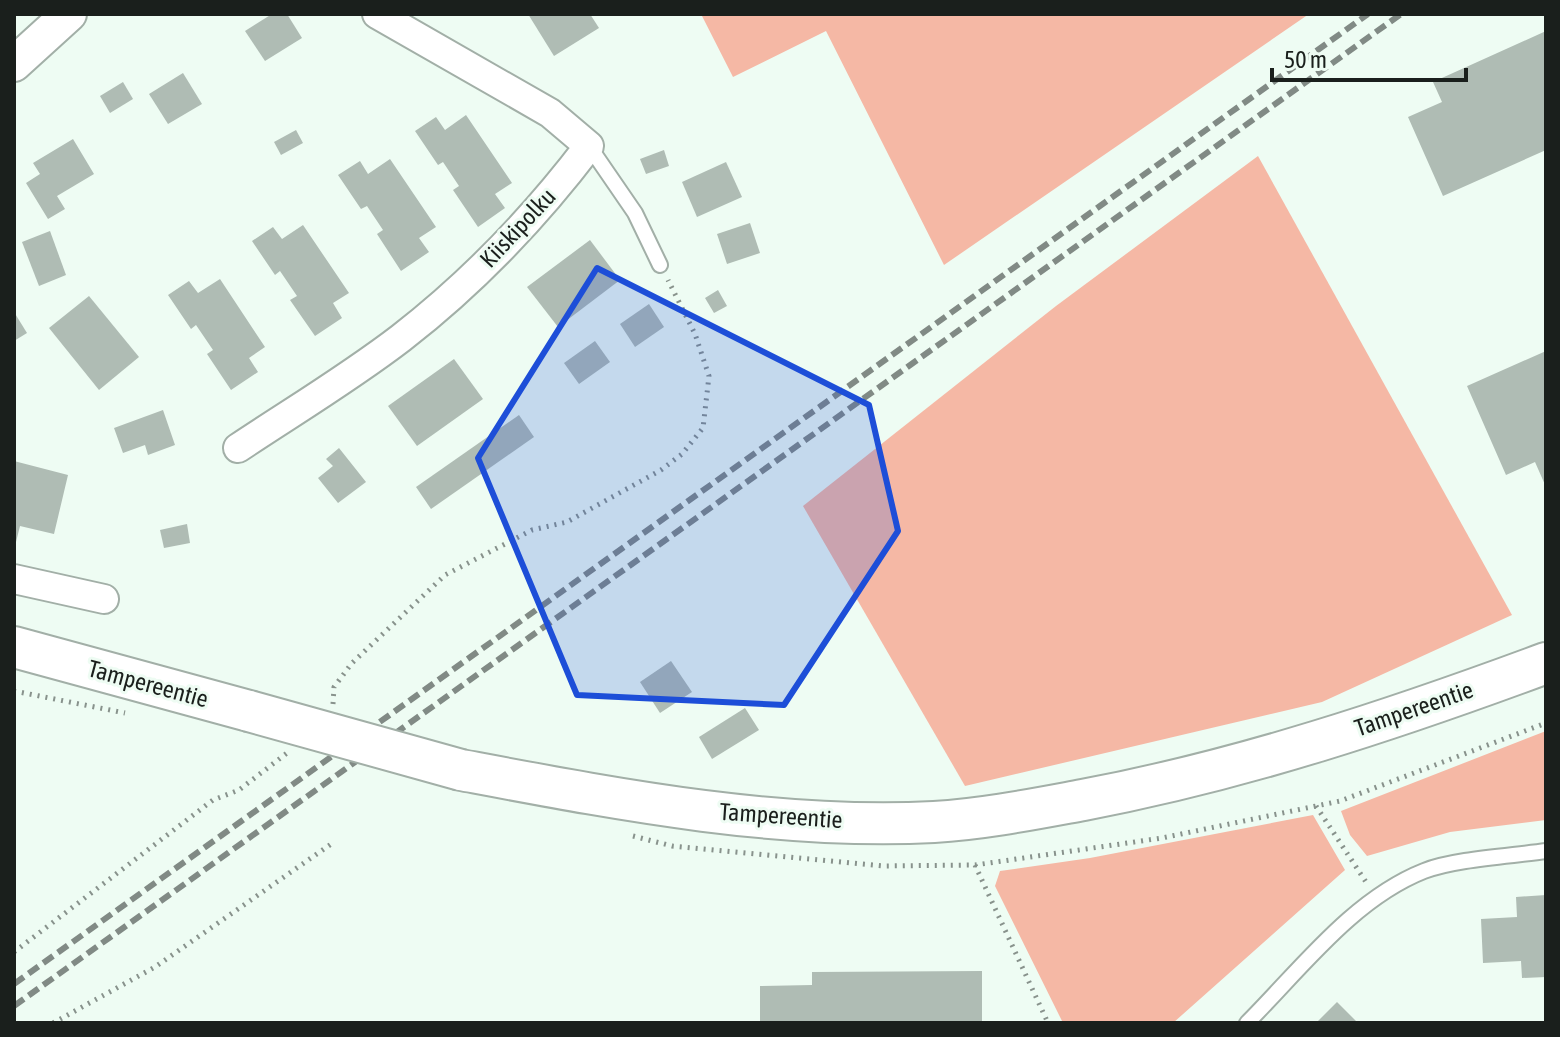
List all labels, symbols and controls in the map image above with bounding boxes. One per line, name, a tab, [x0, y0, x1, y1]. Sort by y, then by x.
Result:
scale bar	[1272, 32, 1466, 82]
text: 50 m	[1284, 46, 1327, 73]
street label: Kiiskipolku	[474, 183, 561, 273]
street label: Tampereentie	[85, 655, 211, 713]
street label: Tampereentie	[1351, 676, 1477, 741]
street label: Tampereentie	[719, 798, 843, 833]

